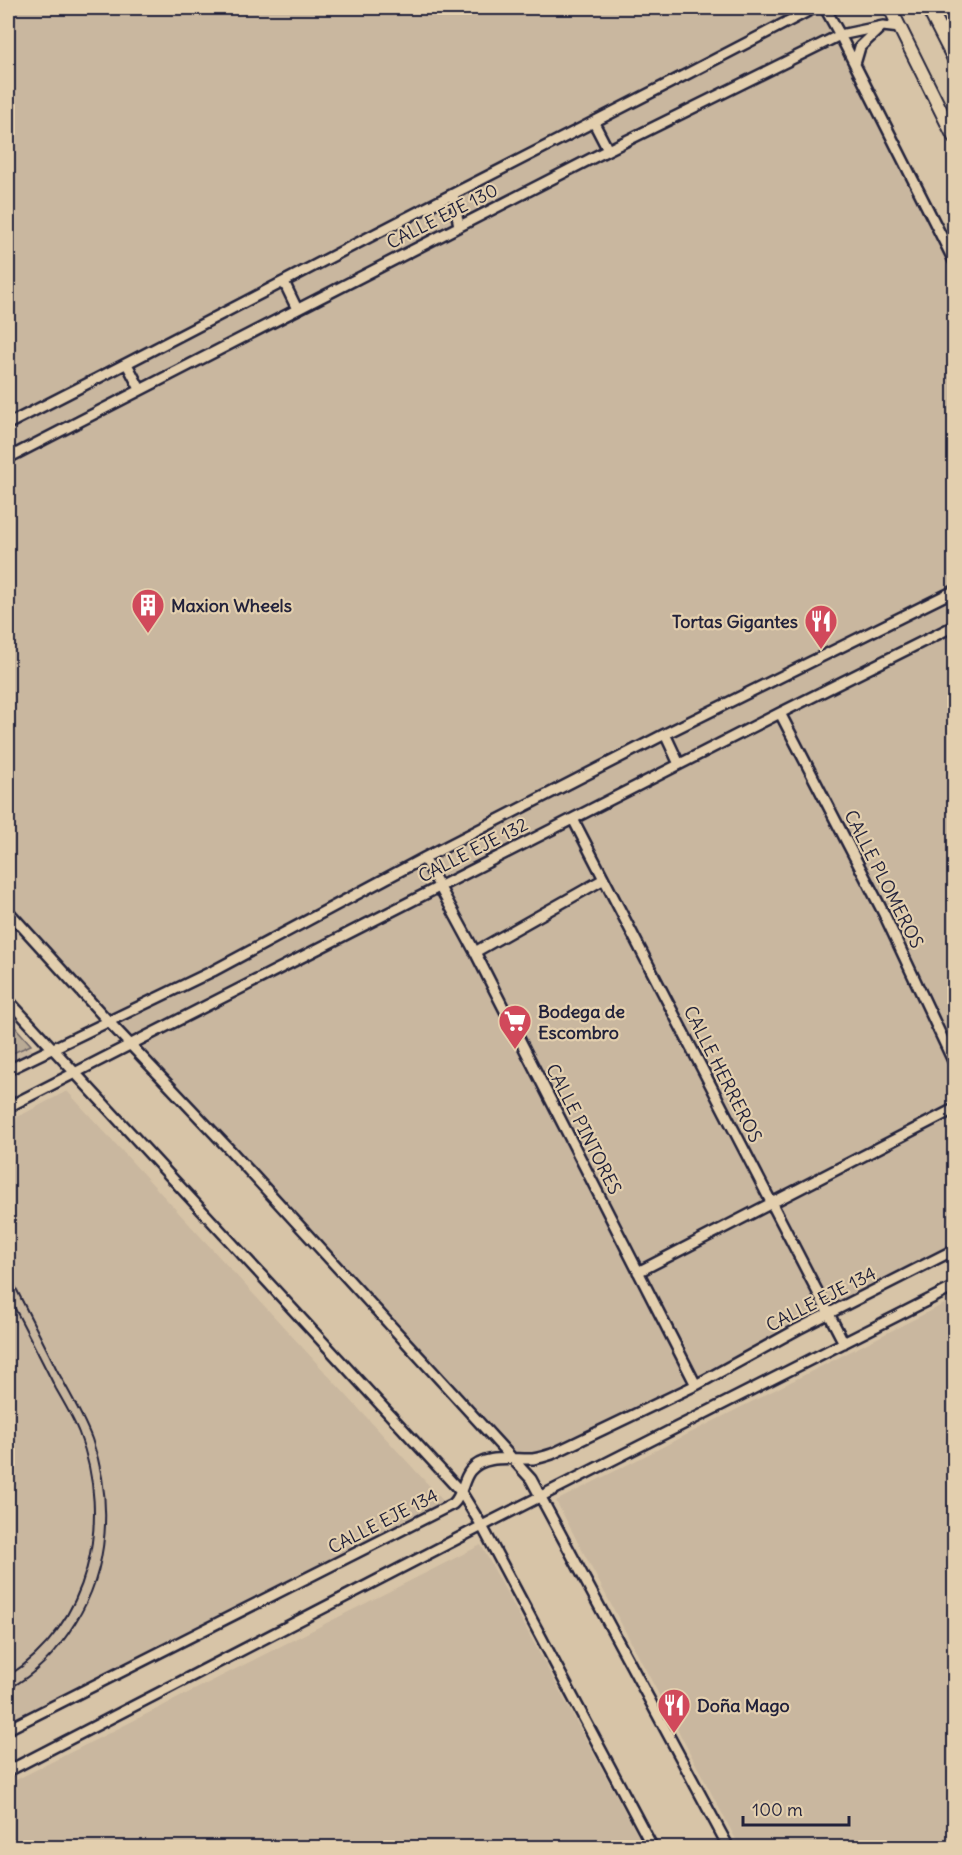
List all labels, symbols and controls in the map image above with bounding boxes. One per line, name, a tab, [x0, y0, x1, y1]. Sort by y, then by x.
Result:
street label: CALLE EJE 130	[382, 178, 502, 254]
building icon: Maxion Wheels	[130, 587, 166, 634]
place label: Maxion Wheels	[171, 594, 292, 617]
restaurant icon: Tortas Gigantes	[803, 603, 839, 650]
place label: Tortas Gigantes	[672, 610, 798, 633]
street label: CALLE PLOMEROS	[839, 806, 929, 952]
street label: CALLE EJE 132	[414, 812, 532, 887]
place label: Bodega de Escombro	[538, 1000, 625, 1044]
street label: CALLE HERREROS	[679, 1002, 767, 1146]
supermarket icon: Bodega de Escombro	[497, 1003, 533, 1050]
street label: CALLE PINTORES	[541, 1060, 627, 1198]
street label: CALLE EJE 134	[762, 1261, 880, 1337]
street label: CALLE EJE 134	[324, 1483, 442, 1559]
restaurant icon: Doña Mago	[656, 1687, 692, 1734]
place label: Doña Mago	[697, 1694, 790, 1717]
scale bar	[743, 1789, 850, 1827]
text: 100 m	[752, 1798, 803, 1821]

